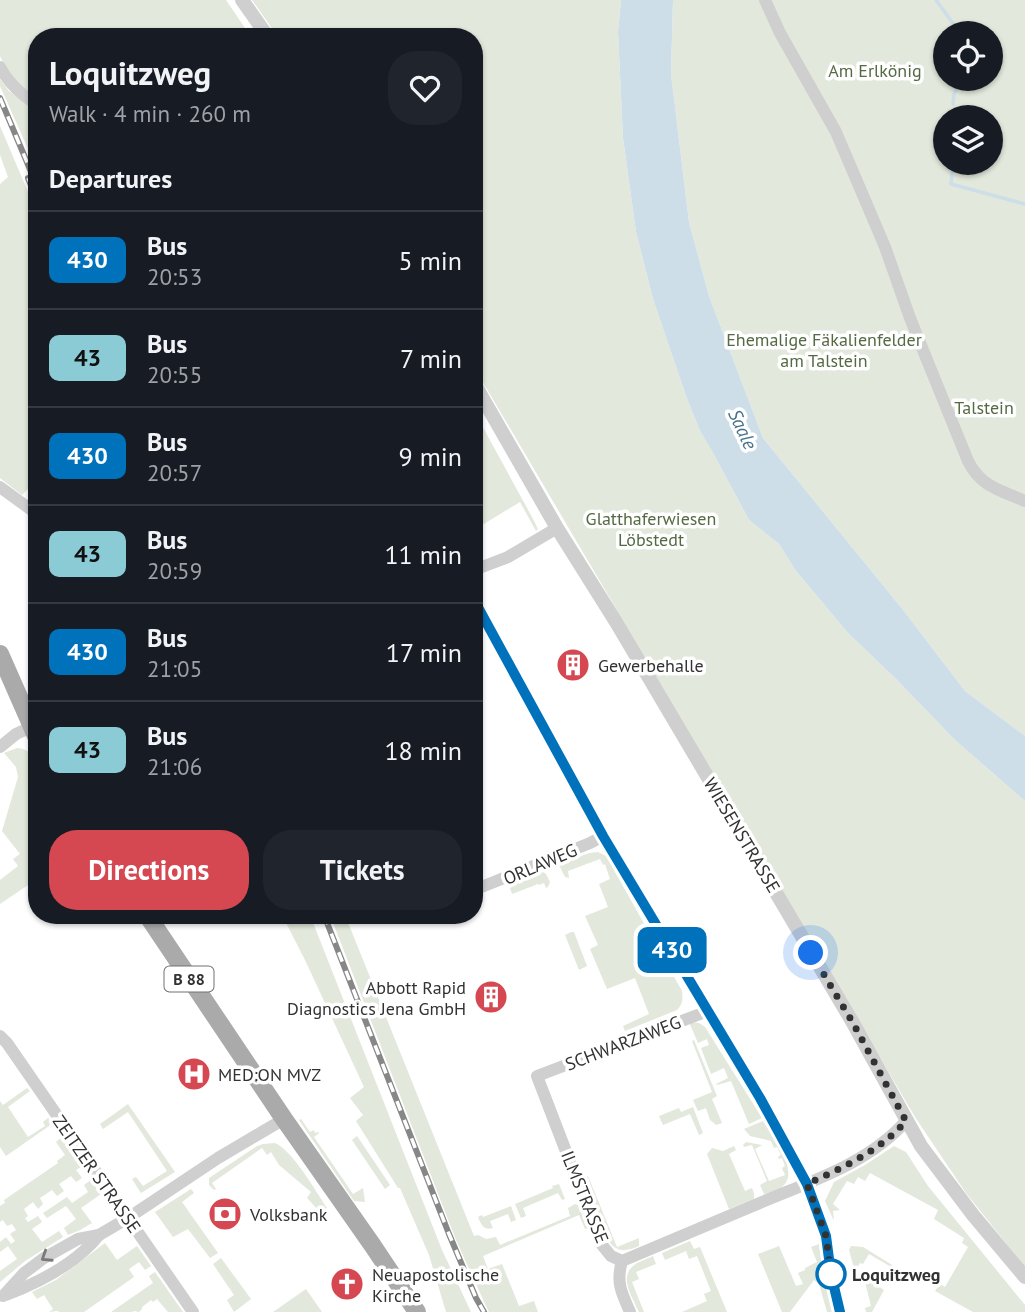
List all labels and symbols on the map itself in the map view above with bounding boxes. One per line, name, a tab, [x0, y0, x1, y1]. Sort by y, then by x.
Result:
park label: Am Erlkönig	[828, 59, 922, 82]
park label: Ehemalige Fäkalienfelder am Talstein	[726, 328, 922, 372]
park label: Talstein	[954, 396, 1014, 419]
water label: Saale	[723, 405, 763, 453]
park label: Glatthaferwiesen Löbstedt	[586, 507, 716, 551]
building icon: Gewerbehalle	[554, 646, 592, 684]
place label: Gewerbehalle	[598, 654, 704, 677]
street label: WIESENSTRASSE	[699, 773, 785, 897]
street label: ORLAWEG	[500, 838, 580, 890]
line badge: 430	[632, 927, 712, 973]
your location	[793, 935, 828, 970]
road number: B 88	[164, 967, 214, 992]
place label: Abbott Rapid Diagnostics Jena GmbH	[287, 976, 466, 1020]
building icon: Abbott Rapid Diagnostics Jena GmbH	[472, 978, 510, 1016]
street label: SCHWARZAWEG	[562, 1010, 684, 1076]
hospital icon: MED:ON MVZ	[175, 1055, 213, 1093]
place label: MED:ON MVZ	[218, 1063, 321, 1086]
street label: ZEITZER STRASSE	[48, 1111, 146, 1237]
street label: ILMSTRASSE	[556, 1147, 614, 1247]
bank icon: Volksbank	[206, 1195, 244, 1233]
place label: Volksbank	[249, 1203, 328, 1226]
one-way arrow	[41, 1249, 54, 1262]
marker: Loquitzweg	[816, 1259, 846, 1289]
place label: Neuapostolische Kirche	[372, 1263, 499, 1307]
place label: Loquitzweg	[852, 1263, 941, 1286]
church icon: Neuapostolische Kirche	[328, 1265, 366, 1303]

